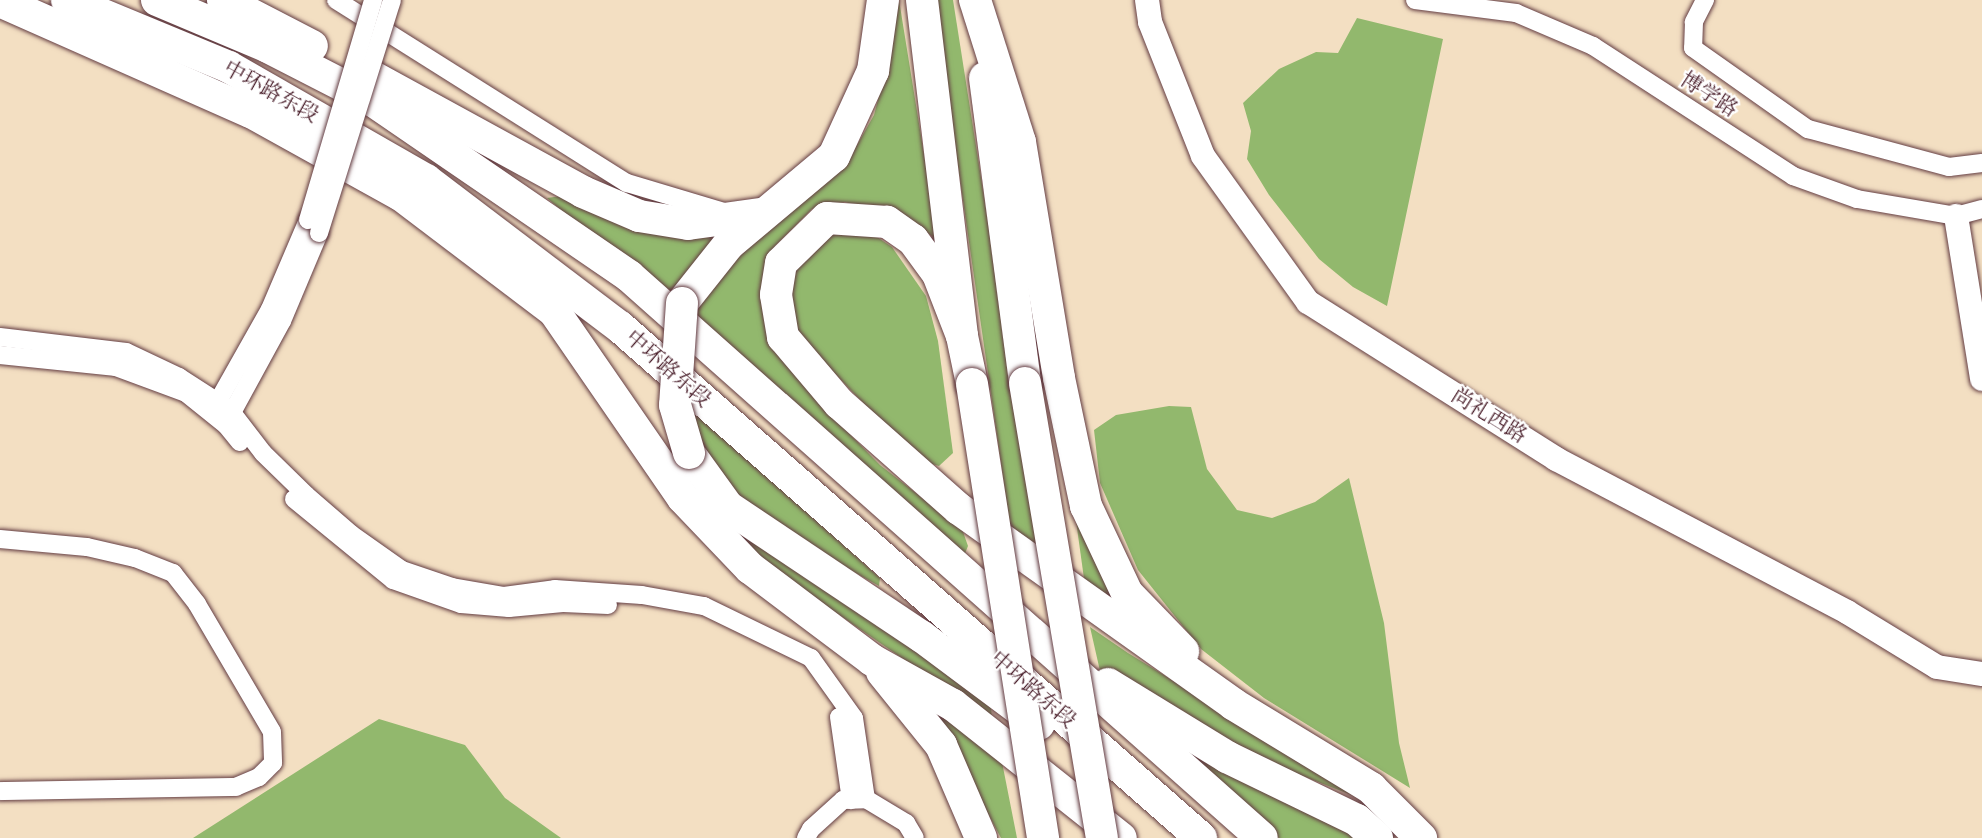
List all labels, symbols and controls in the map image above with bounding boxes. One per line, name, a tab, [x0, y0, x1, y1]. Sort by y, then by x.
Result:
street label: 中环路东段	[219, 56, 323, 128]
street label: 博学路	[1676, 67, 1742, 123]
street label: 中环路东段	[620, 325, 716, 413]
street label: 尚礼西路	[1447, 383, 1531, 449]
street label: 中环路东段	[985, 646, 1081, 734]

